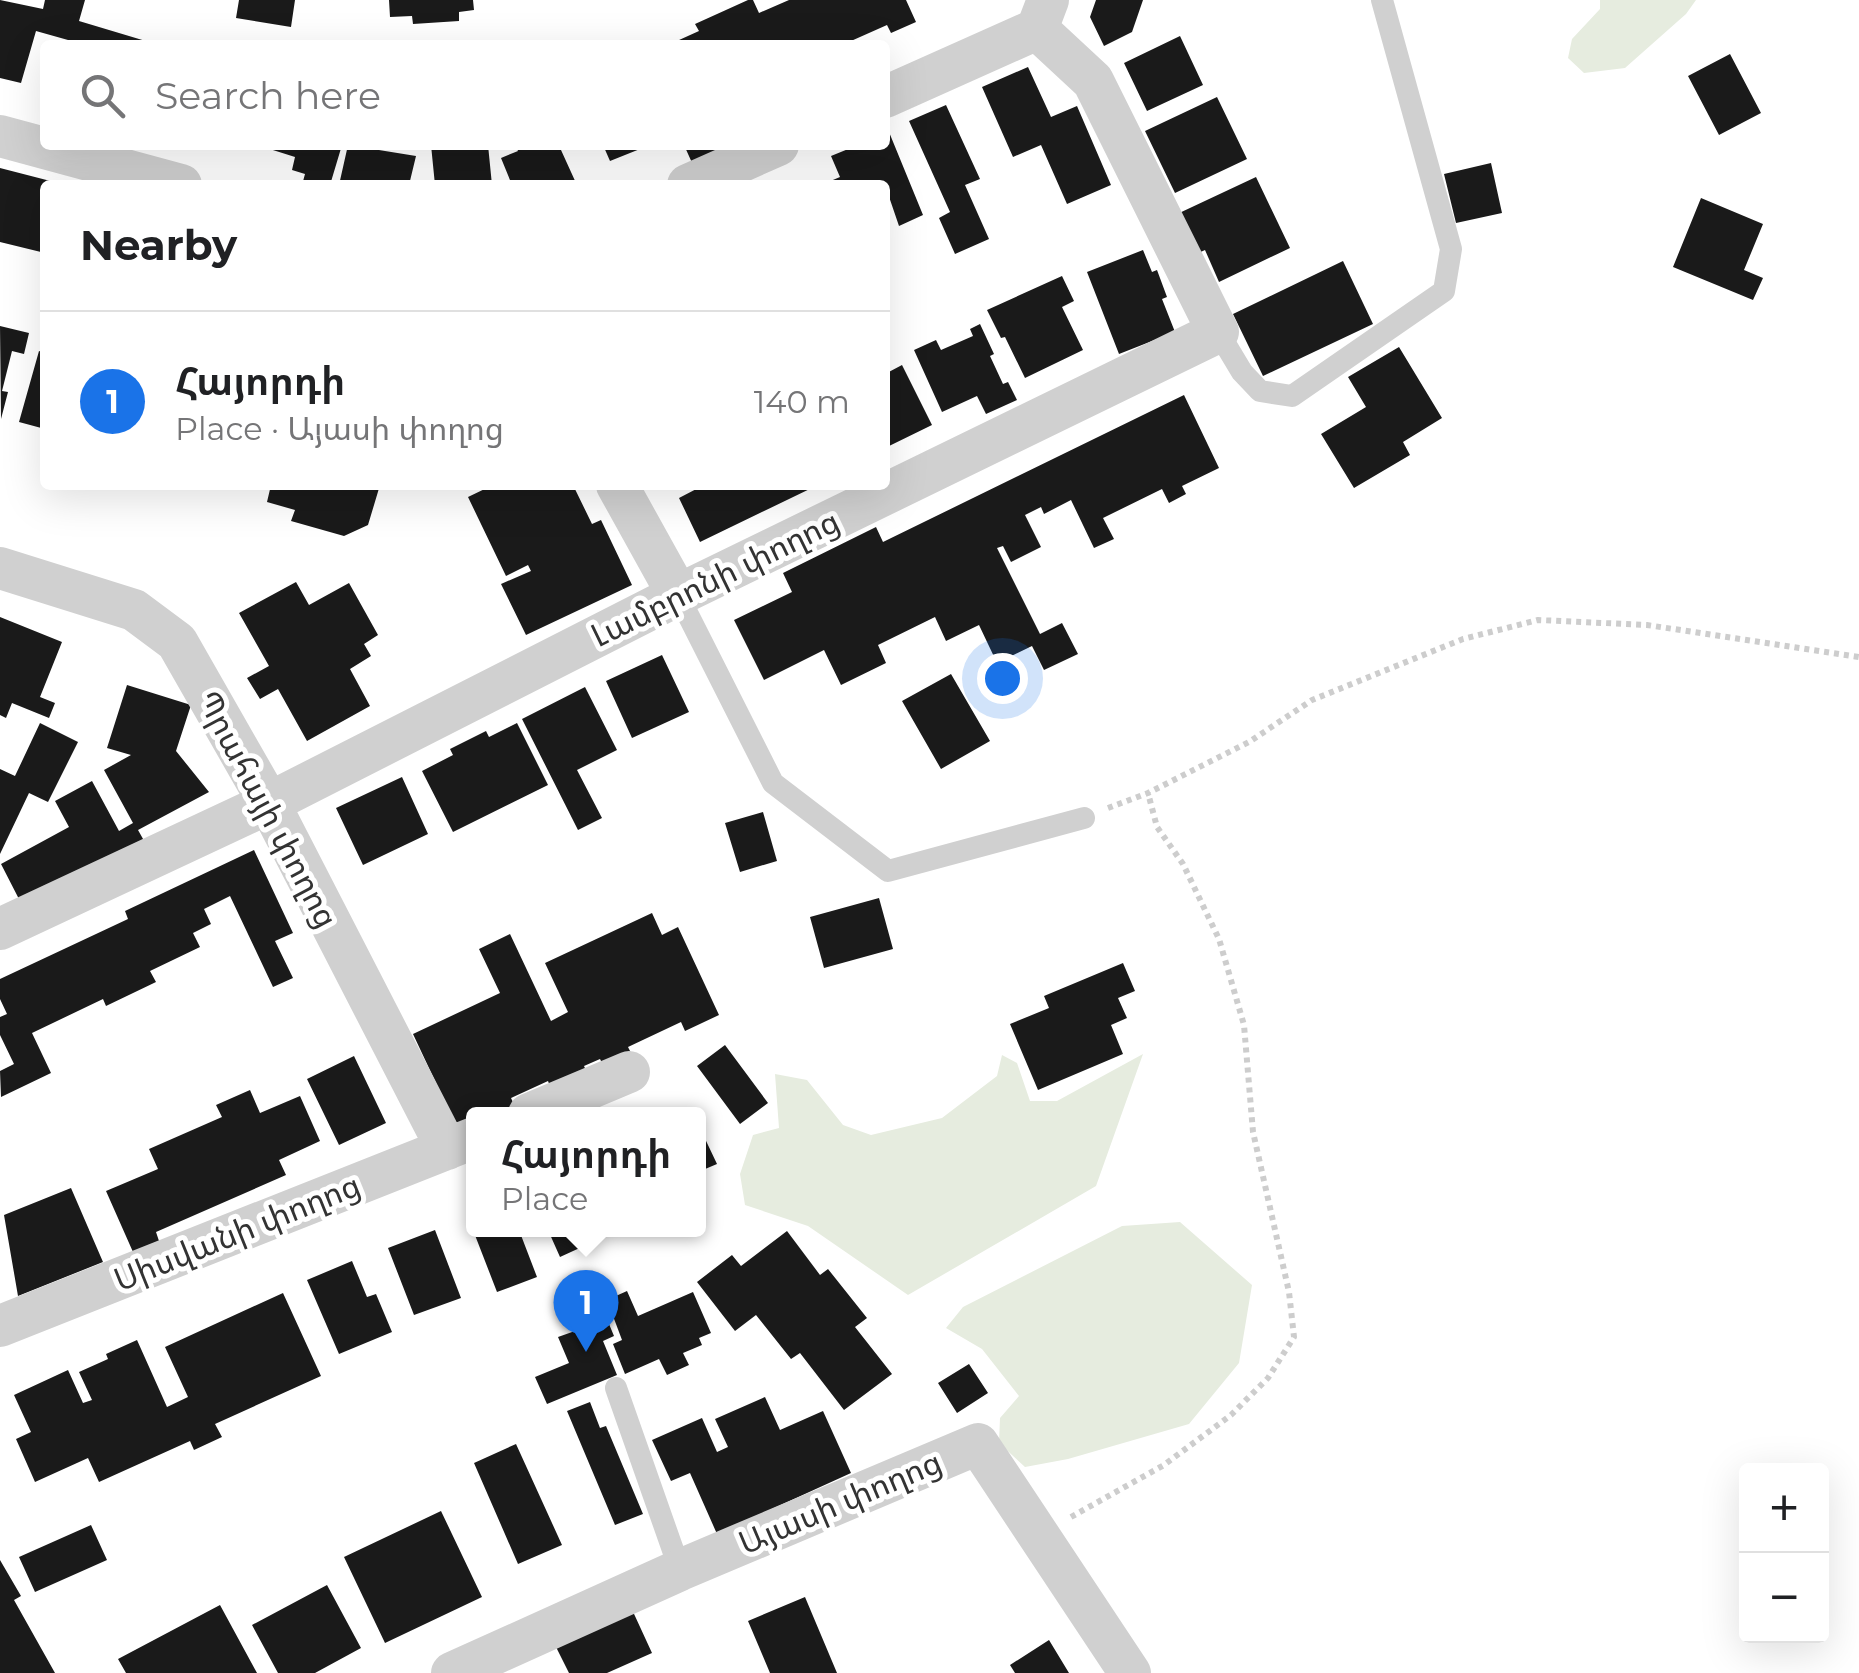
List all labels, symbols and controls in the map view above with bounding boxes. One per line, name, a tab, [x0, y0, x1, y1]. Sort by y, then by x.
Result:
search box	[40, 40, 890, 150]
icon: search	[75, 68, 130, 123]
text: Search here	[155, 72, 381, 119]
text: Nearby	[80, 219, 237, 271]
text: Հայորդի	[175, 358, 345, 405]
text: 1	[106, 382, 119, 421]
text: 140 m	[754, 382, 850, 421]
text: Place · Այասի փողոց	[175, 409, 504, 448]
street label: Լամբրոնի փողոց	[584, 501, 846, 655]
your location	[977, 653, 1028, 704]
street label: Պրահայի փողոց	[189, 684, 347, 934]
popup	[466, 1107, 706, 1237]
text: Հայորդի	[501, 1131, 671, 1178]
street label: Սիսվանի փողոց	[108, 1165, 366, 1299]
text: Place	[501, 1179, 588, 1218]
pin: 1	[554, 1270, 618, 1352]
street label: Այասի փողոց	[733, 1442, 947, 1562]
map controls	[1739, 1463, 1829, 1643]
button: +	[1739, 1463, 1829, 1553]
button: −	[1739, 1553, 1829, 1643]

